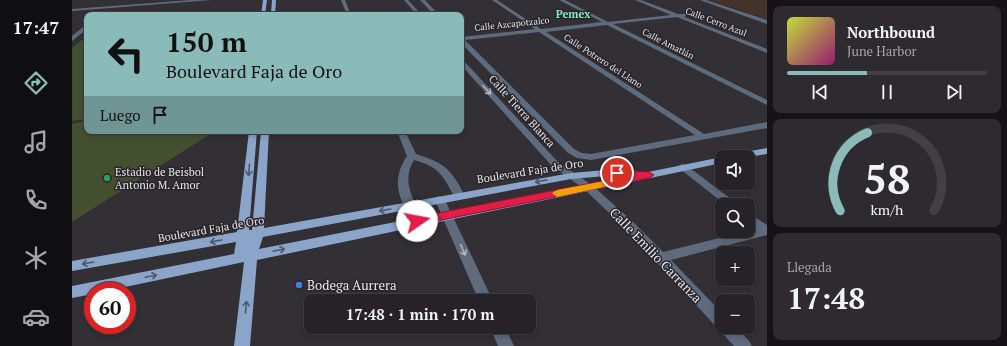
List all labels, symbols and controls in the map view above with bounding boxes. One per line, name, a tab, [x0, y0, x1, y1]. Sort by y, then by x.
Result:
street label: Calle Cerro Azul	[684, 5, 749, 39]
district label: Pemex	[556, 7, 591, 21]
street label: Calle Azcapotzalco	[474, 14, 550, 34]
text: 17:47	[13, 15, 59, 39]
text: Northbound	[847, 22, 935, 42]
text: 150 m	[166, 23, 247, 60]
street label: Calle Amatlán	[640, 26, 697, 63]
icon: left	[100, 28, 152, 80]
street label: Calle Potrero del Llano	[561, 31, 645, 91]
text: June Harbor	[847, 42, 917, 60]
text: Boulevard Faja de Oro	[166, 59, 342, 83]
icon: directions	[22, 69, 50, 97]
street label: Calle Tierra Blanca	[486, 72, 558, 150]
icon: previous	[809, 81, 831, 103]
icon: pause	[876, 81, 898, 103]
icon: next	[943, 81, 965, 103]
one-way arrow	[482, 85, 492, 95]
icon: arrive	[149, 104, 171, 126]
text: Luego	[100, 105, 141, 125]
icon: music	[22, 128, 50, 156]
map controls	[715, 150, 755, 334]
button: sound	[715, 150, 755, 190]
text: 58	[863, 151, 911, 206]
street label: Boulevard Faja de Oro	[476, 156, 584, 186]
pin	[600, 156, 634, 190]
icon: arrive	[606, 162, 628, 184]
one-way arrow	[246, 163, 253, 176]
place label: Estadio de Beisbol Antonio M. Amor	[115, 165, 204, 192]
marker: Estadio de Beisbol Antonio M. Amor	[102, 173, 112, 183]
one-way arrow	[535, 178, 548, 186]
icon: phone	[22, 186, 50, 214]
button: search	[715, 198, 755, 238]
position arrow	[396, 200, 438, 242]
text: km/h	[871, 200, 904, 219]
street label: Calle Emilio Carranza	[606, 204, 706, 307]
one-way arrow	[379, 206, 392, 214]
street label: Boulevard Faja de Oro	[157, 213, 265, 245]
one-way arrow	[210, 237, 223, 245]
icon: climate	[22, 244, 50, 272]
one-way arrow	[460, 244, 467, 256]
one-way arrow	[272, 245, 285, 253]
button: +	[715, 246, 755, 286]
text: Llegada	[787, 258, 832, 276]
one-way arrow	[82, 259, 95, 267]
one-way arrow	[144, 271, 157, 279]
place label: Bodega Aurrera	[307, 276, 397, 294]
text: 17:48	[787, 278, 865, 318]
marker: Bodega Aurrera	[294, 280, 304, 290]
speed limit sign: 60	[84, 282, 136, 334]
button: −	[715, 294, 755, 334]
one-way arrow	[242, 301, 249, 314]
icon: car	[22, 303, 50, 331]
text: 17:48 · 1 min · 170 m	[346, 304, 494, 324]

